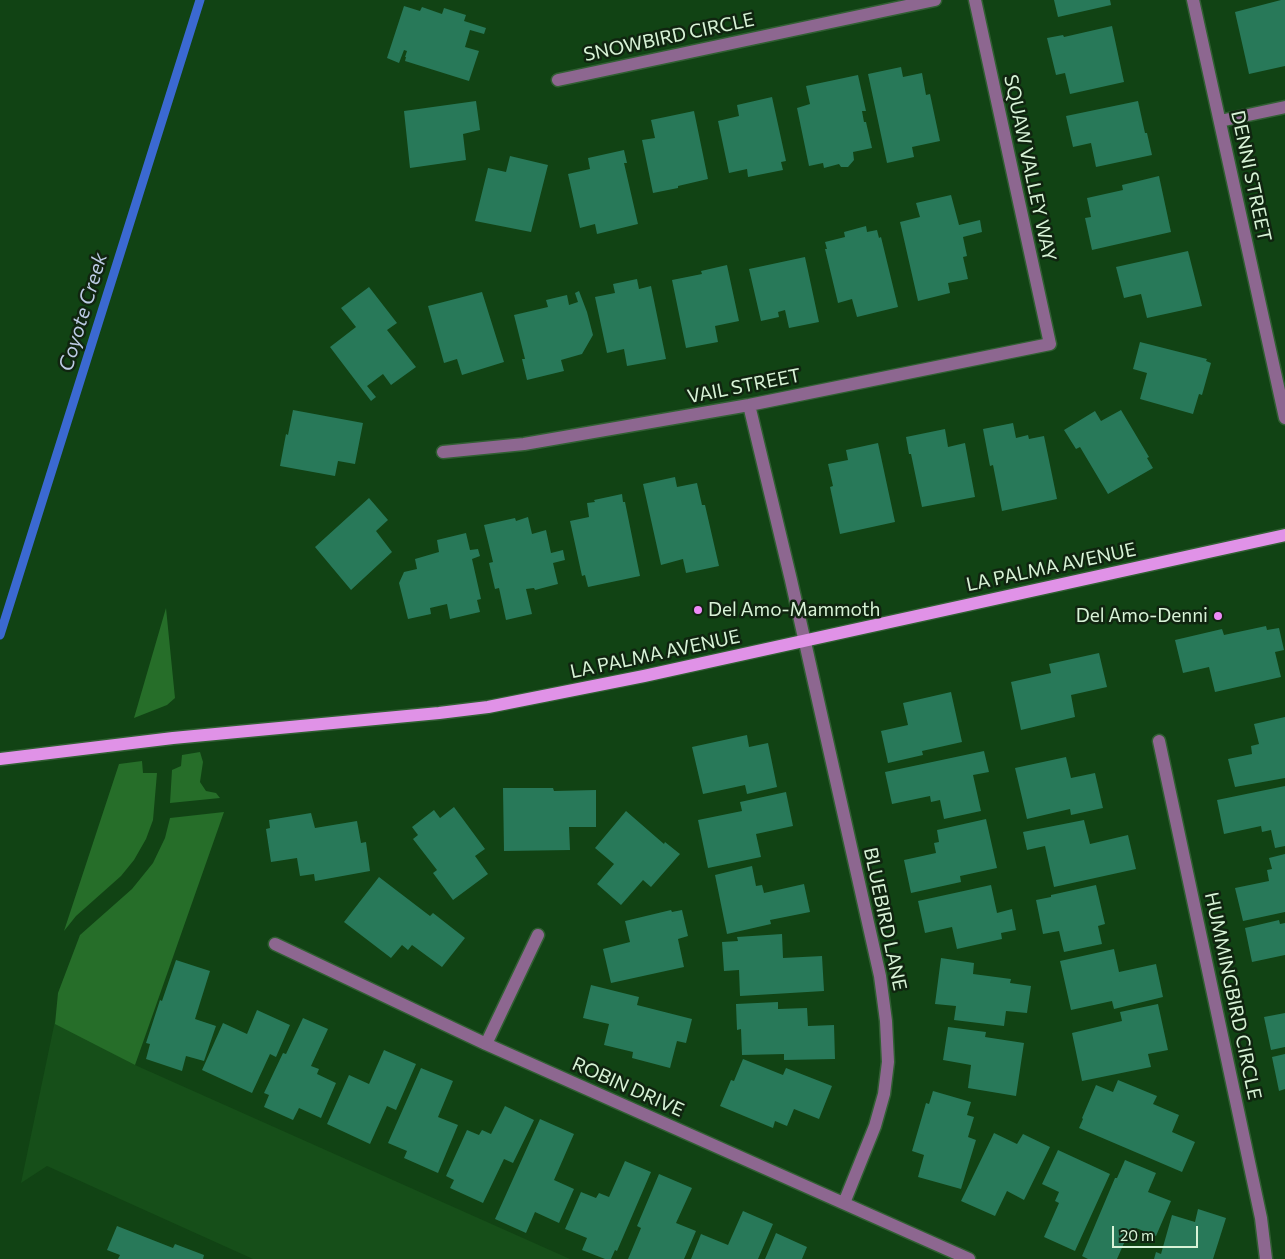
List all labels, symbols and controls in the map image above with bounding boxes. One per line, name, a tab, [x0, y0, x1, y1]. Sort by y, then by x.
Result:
street label: SNOWBIRD CIRCLE	[582, 8, 756, 66]
street label: SQUAW VALLEY WAY	[999, 73, 1061, 263]
street label: DENNI STREET	[1226, 108, 1276, 244]
water label: Coyote Creek	[54, 250, 112, 374]
street label: VAIL STREET	[685, 364, 803, 408]
street label: LA PALMA AVENUE	[964, 538, 1138, 596]
place label: Del Amo-Mammoth	[708, 599, 880, 621]
marker: Del Amo-Mammoth	[692, 604, 704, 616]
place label: Del Amo-Denni	[1076, 605, 1208, 627]
marker: Del Amo-Denni	[1212, 610, 1224, 622]
street label: LA PALMA AVENUE	[568, 625, 742, 683]
street label: BLUEBIRD LANE	[859, 845, 911, 993]
street label: HUMMINGBIRD CIRCLE	[1200, 890, 1266, 1102]
street label: ROBIN DRIVE	[569, 1052, 687, 1122]
scale bar	[1115, 1216, 1201, 1248]
text: 20 m	[1120, 1226, 1154, 1244]

